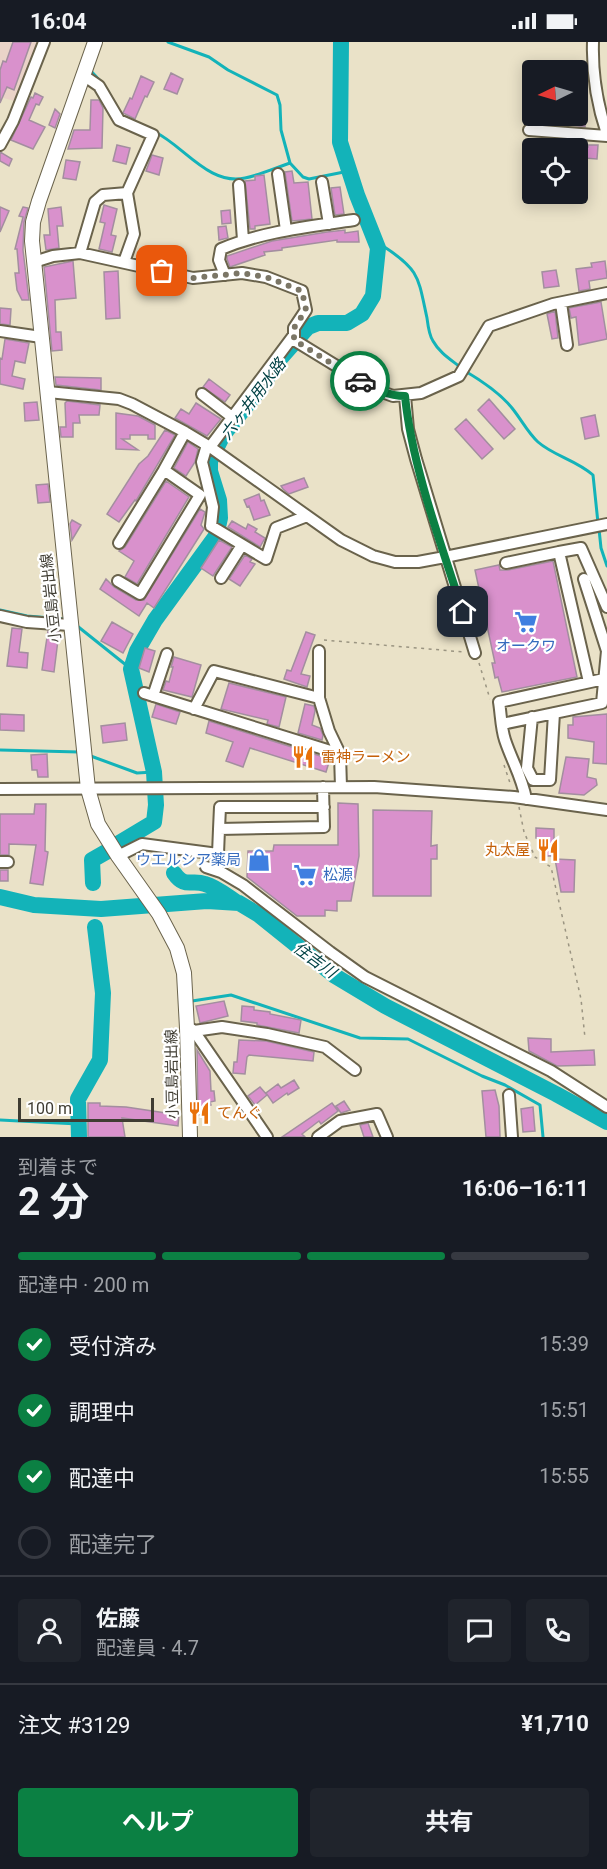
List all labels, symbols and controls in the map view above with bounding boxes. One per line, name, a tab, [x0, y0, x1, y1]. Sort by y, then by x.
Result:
text: 16:04	[30, 9, 87, 34]
north arrow	[522, 60, 588, 126]
map controls	[522, 60, 588, 204]
button: locate	[522, 138, 588, 204]
pin	[136, 245, 187, 296]
icon: bag	[145, 254, 178, 287]
courier	[330, 351, 390, 411]
water label: 六ヶ井用水路	[217, 353, 291, 443]
icon: car	[344, 365, 377, 398]
street label: 小豆島岩出線	[37, 552, 65, 644]
pin	[437, 586, 488, 637]
icon: home	[446, 595, 479, 628]
supermarket icon: オークワ	[513, 609, 539, 635]
place label: オークワ	[496, 637, 556, 655]
restaurant icon: 雷神ラーメン	[290, 744, 316, 770]
place label: 雷神ラーメン	[321, 748, 410, 766]
restaurant icon: 丸太屋	[535, 837, 561, 863]
place label: 丸太屋	[485, 841, 530, 859]
shop icon: ウエルシア薬局	[246, 847, 272, 873]
place label: ウエルシア薬局	[136, 851, 241, 869]
supermarket icon: 松源	[292, 862, 318, 888]
place label: 松源	[323, 866, 353, 884]
water label: 住吉川	[290, 938, 342, 983]
street label: 小豆島岩出線	[162, 1029, 182, 1119]
scale bar	[18, 1095, 154, 1122]
text: 100 m	[27, 1099, 72, 1118]
restaurant icon: てんぐ	[186, 1100, 212, 1126]
place label: てんぐ	[217, 1104, 262, 1122]
text: 到着まで	[18, 1155, 98, 1179]
text: 16:06–16:11	[462, 1176, 589, 1201]
text: 2 分	[18, 1179, 89, 1225]
text: 配達中 · 200 m	[18, 1273, 149, 1297]
icon: check	[18, 1328, 51, 1361]
text: 15:39	[539, 1332, 589, 1356]
text: 受付済み	[69, 1334, 157, 1359]
icon: check	[18, 1394, 51, 1427]
text: 15:51	[539, 1398, 589, 1422]
text: 調理中	[69, 1400, 135, 1425]
icon: check	[18, 1460, 51, 1493]
text: 15:55	[539, 1464, 589, 1488]
text: 配達中	[69, 1466, 135, 1491]
text: 配達完了	[69, 1532, 157, 1557]
button: person	[18, 1599, 81, 1662]
button: chat	[448, 1599, 511, 1662]
button: phone	[526, 1599, 589, 1662]
text: 佐藤	[96, 1606, 140, 1631]
text: 配達員 · 4.7	[96, 1636, 199, 1660]
text: ¥1,710	[521, 1711, 589, 1736]
text: 注文 #3129	[18, 1713, 130, 1738]
button: ヘルプ	[18, 1788, 298, 1857]
button: 共有	[310, 1788, 589, 1857]

